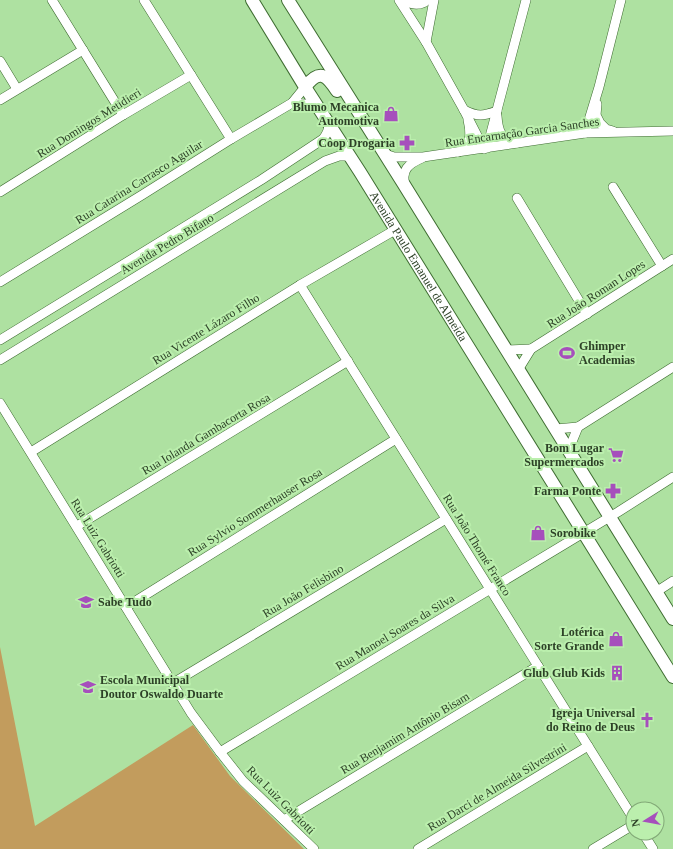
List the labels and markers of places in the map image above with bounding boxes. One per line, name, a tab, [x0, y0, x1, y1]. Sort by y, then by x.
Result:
place label: Blumo Mecanica Automotiva	[293, 100, 379, 128]
shop icon: Blumo Mecanica Automotiva	[382, 105, 400, 123]
pharmacy icon: Coop Drogaria	[398, 134, 416, 152]
place label: Coop Drogaria	[318, 136, 395, 150]
place label: Ghimper Academias	[579, 339, 635, 367]
sports icon: Ghimper Academias	[558, 344, 576, 362]
place label: Bom Lugar Supermercados	[524, 441, 605, 469]
supermarket icon: Bom Lugar Supermercados	[607, 446, 625, 464]
pharmacy icon: Farma Ponte	[604, 482, 622, 500]
place label: Farma Ponte	[534, 484, 602, 498]
shop icon: Sorobike	[529, 524, 547, 542]
place label: Sorobike	[550, 526, 596, 540]
school or university icon: Sabe Tudo	[77, 593, 95, 611]
place label: Sabe Tudo	[98, 595, 152, 609]
place label: Lotérica Sorte Grande	[534, 625, 605, 653]
shop icon: Lotérica Sorte Grande	[607, 630, 625, 648]
building icon: Glub Glub Kids	[608, 664, 626, 682]
place label: Glub Glub Kids	[523, 666, 605, 680]
place label: Escola Municipal Doutor Oswaldo Duarte	[100, 673, 224, 701]
school or university icon: Escola Municipal Doutor Oswaldo Duarte	[79, 678, 97, 696]
place label: Igreja Universal do Reino de Deus	[546, 706, 636, 734]
church icon: Igreja Universal do Reino de Deus	[638, 711, 656, 729]

